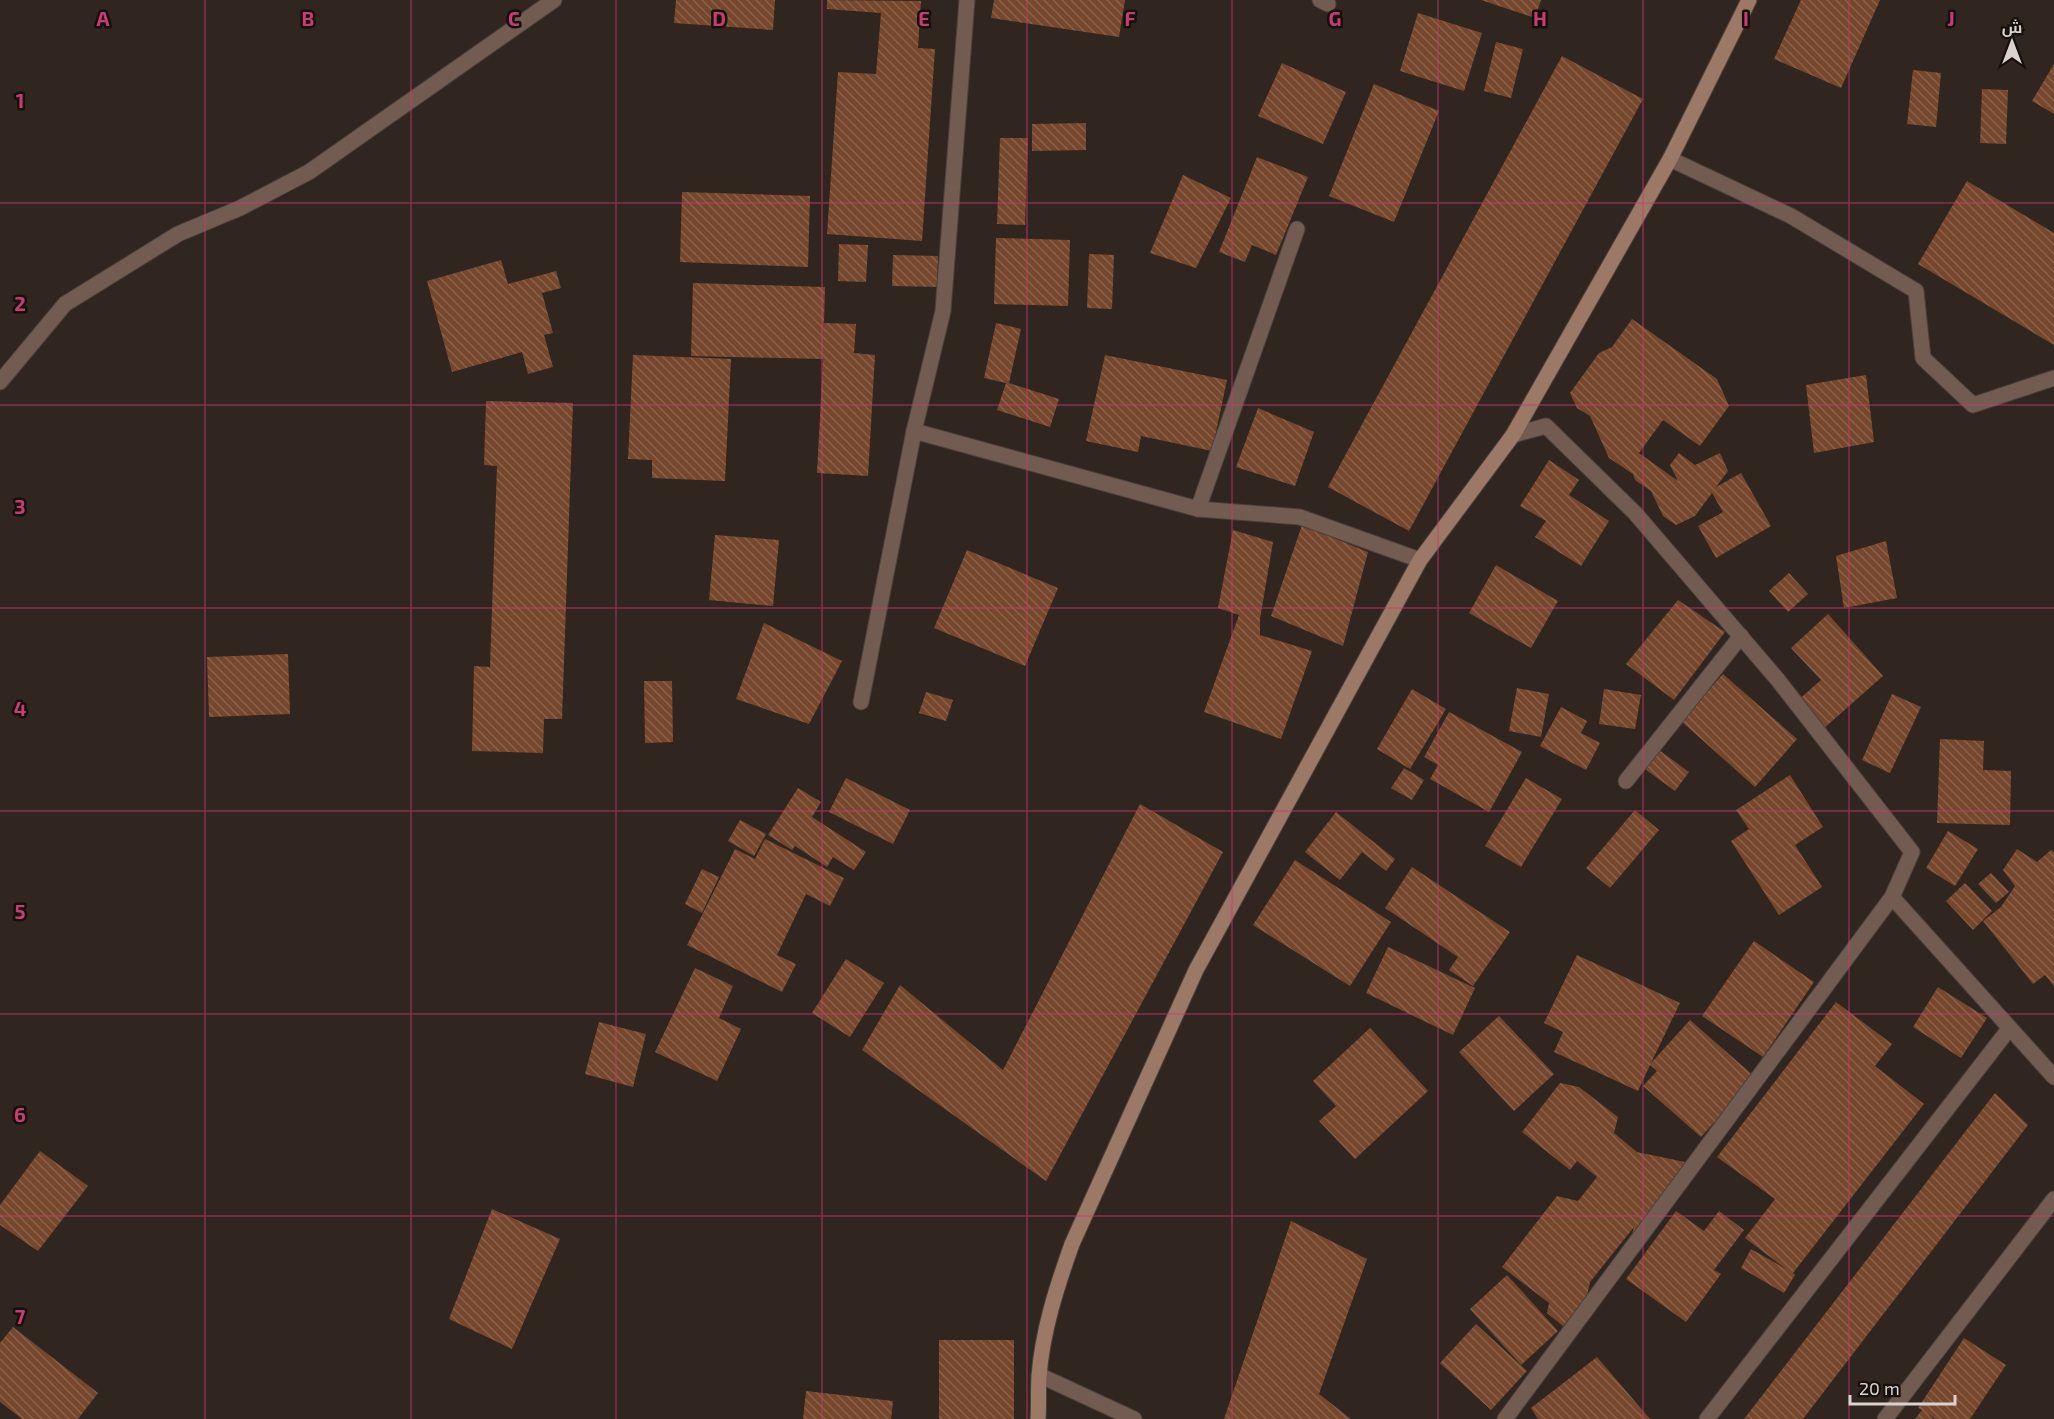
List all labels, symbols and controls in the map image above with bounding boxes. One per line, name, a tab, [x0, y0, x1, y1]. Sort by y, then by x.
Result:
text: A	[96, 6, 110, 30]
text: B	[302, 6, 314, 30]
text: C	[508, 6, 520, 30]
text: D	[712, 6, 726, 30]
text: E	[918, 6, 930, 30]
text: F	[1124, 6, 1136, 30]
text: G	[1329, 6, 1341, 30]
text: H	[1533, 6, 1547, 30]
text: I	[1743, 6, 1749, 30]
text: J	[1947, 6, 1955, 30]
north arrow	[1982, 12, 2042, 72]
text: ش	[2002, 17, 2022, 37]
text: 1	[16, 88, 24, 112]
text: 2	[14, 291, 26, 315]
text: 3	[14, 494, 26, 518]
text: 4	[14, 696, 27, 720]
text: 5	[14, 899, 26, 923]
text: 6	[14, 1102, 26, 1126]
text: 7	[15, 1304, 26, 1328]
scale bar	[1850, 1368, 1955, 1406]
text: 20 m	[1859, 1377, 1900, 1399]

